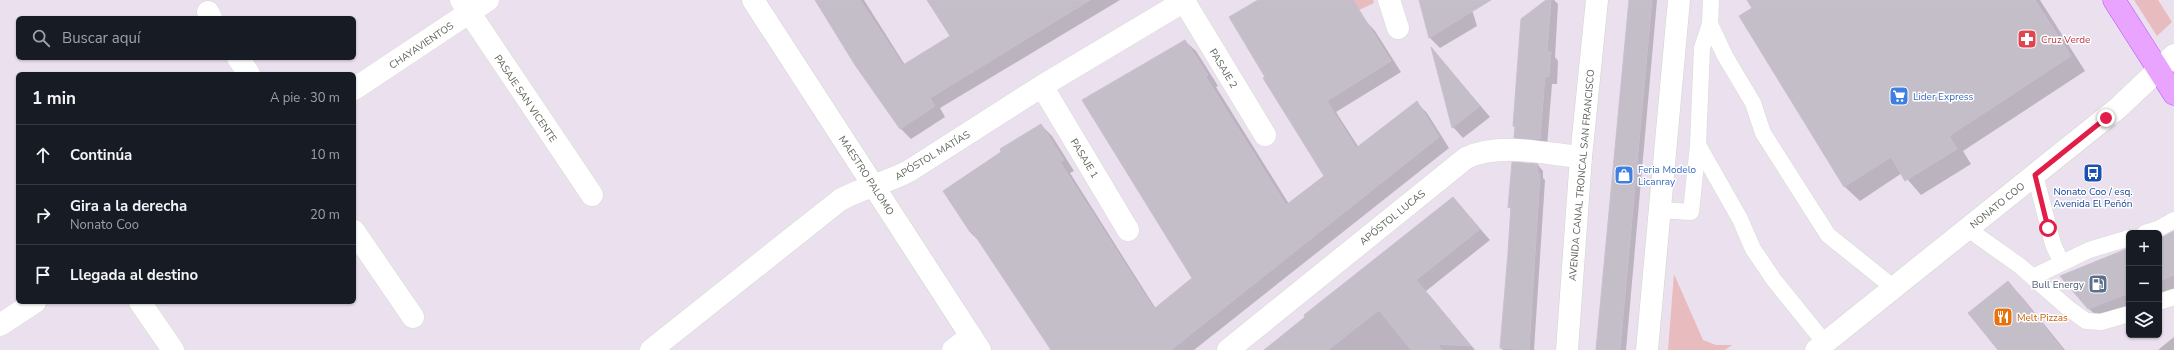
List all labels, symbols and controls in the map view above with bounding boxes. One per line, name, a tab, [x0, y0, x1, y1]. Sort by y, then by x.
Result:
search box	[16, 16, 356, 60]
street label: CHAYAVIENTOS	[387, 19, 457, 73]
icon: search	[30, 27, 52, 49]
text: Buscar aquí	[62, 28, 140, 48]
pharmacy icon: Cruz Verde	[2016, 28, 2038, 50]
place label: Cruz Verde	[2041, 33, 2090, 47]
street label: PASAJE 2	[1206, 46, 1241, 91]
street label: PASAJE SAN VICENTE	[491, 52, 560, 145]
street label: AVENIDA CANAL TRONCAL SAN FRANCISCO	[1566, 68, 1598, 282]
supermarket icon: Lider Express	[1888, 85, 1910, 107]
text: 1 min	[32, 87, 76, 110]
text: A pie · 30 m	[270, 89, 340, 107]
place label: Lider Express	[1913, 90, 1974, 104]
route end	[2097, 109, 2115, 127]
street label: APÓSTOL MATÍAS	[892, 128, 973, 184]
street label: MAESTRO PALOMO	[835, 133, 897, 218]
street label: PASAJE 1	[1067, 136, 1102, 181]
icon: ahead	[32, 144, 54, 166]
text: Continúa	[70, 145, 132, 165]
text: 10 m	[310, 146, 340, 164]
bus stop icon: Nonato Coo / esq. Avenida El Peñón	[2082, 162, 2104, 184]
place label: Feria Modelo Licanray	[1638, 163, 1697, 189]
shop icon: Feria Modelo Licanray	[1613, 164, 1635, 186]
street label: NONATO COO	[1967, 179, 2028, 232]
place label: Nonato Coo / esq. Avenida El Peñón	[2053, 185, 2133, 211]
street label: APÓSTOL LUCAS	[1357, 187, 1428, 249]
text: Gira a la derecha	[70, 196, 187, 216]
icon: right	[32, 204, 54, 226]
text: 20 m	[310, 206, 340, 224]
text: Nonato Coo	[70, 216, 139, 234]
route start	[2039, 219, 2057, 237]
map controls	[2126, 230, 2162, 338]
button: +	[2126, 230, 2162, 266]
icon: arrive	[32, 264, 54, 286]
text: Llegada al destino	[70, 265, 198, 285]
button: −	[2126, 266, 2162, 302]
fuel station icon: Bull Energy	[2087, 273, 2109, 295]
place label: Bull Energy	[2032, 278, 2085, 292]
button: layers	[2126, 302, 2162, 338]
restaurant icon: Melt Pizzas	[1992, 306, 2014, 328]
place label: Melt Pizzas	[2017, 311, 2068, 325]

